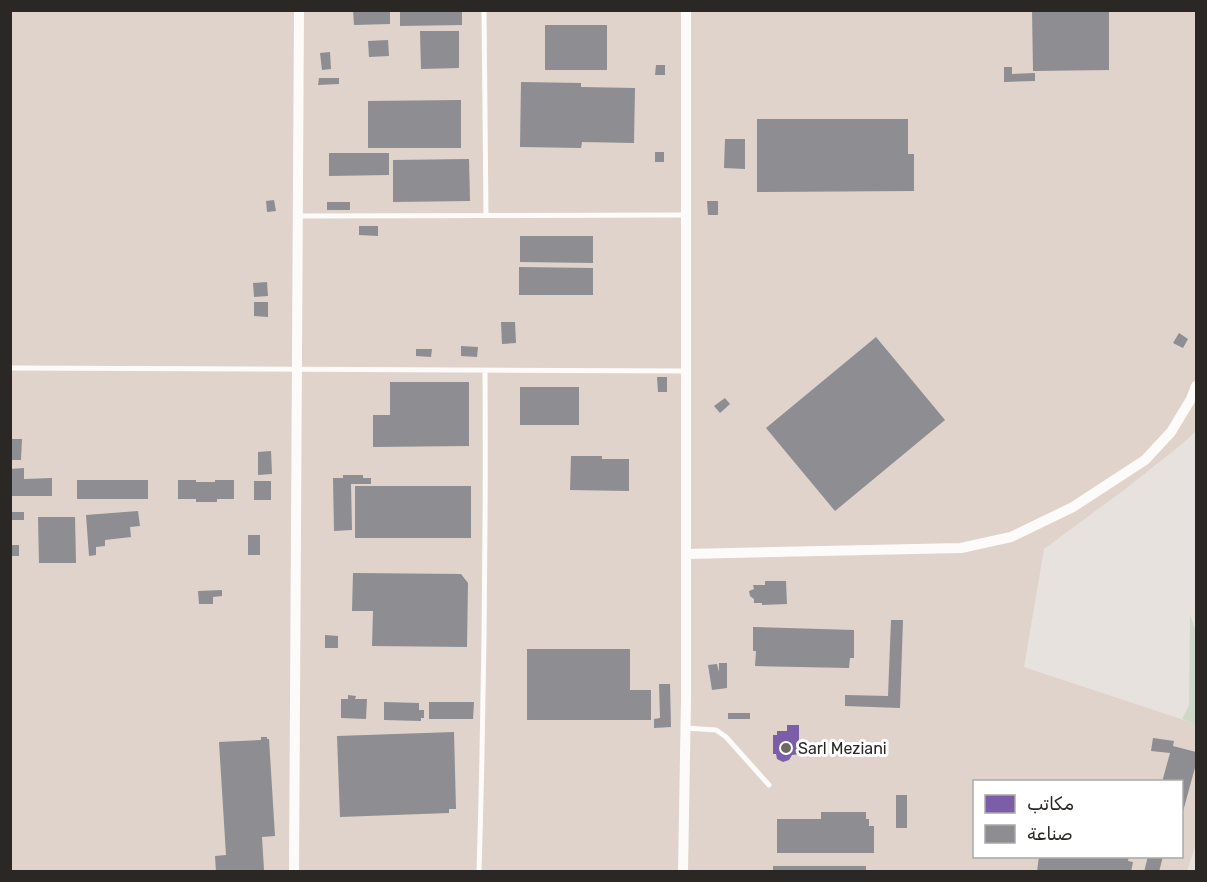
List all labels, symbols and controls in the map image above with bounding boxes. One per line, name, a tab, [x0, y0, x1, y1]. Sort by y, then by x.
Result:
place label: Sarl Meziani	[798, 739, 887, 758]
marker: Sarl Meziani	[779, 741, 793, 755]
legend	[973, 780, 1183, 858]
text: مكاتب	[1027, 793, 1074, 815]
text: صناعة	[1027, 823, 1073, 845]

